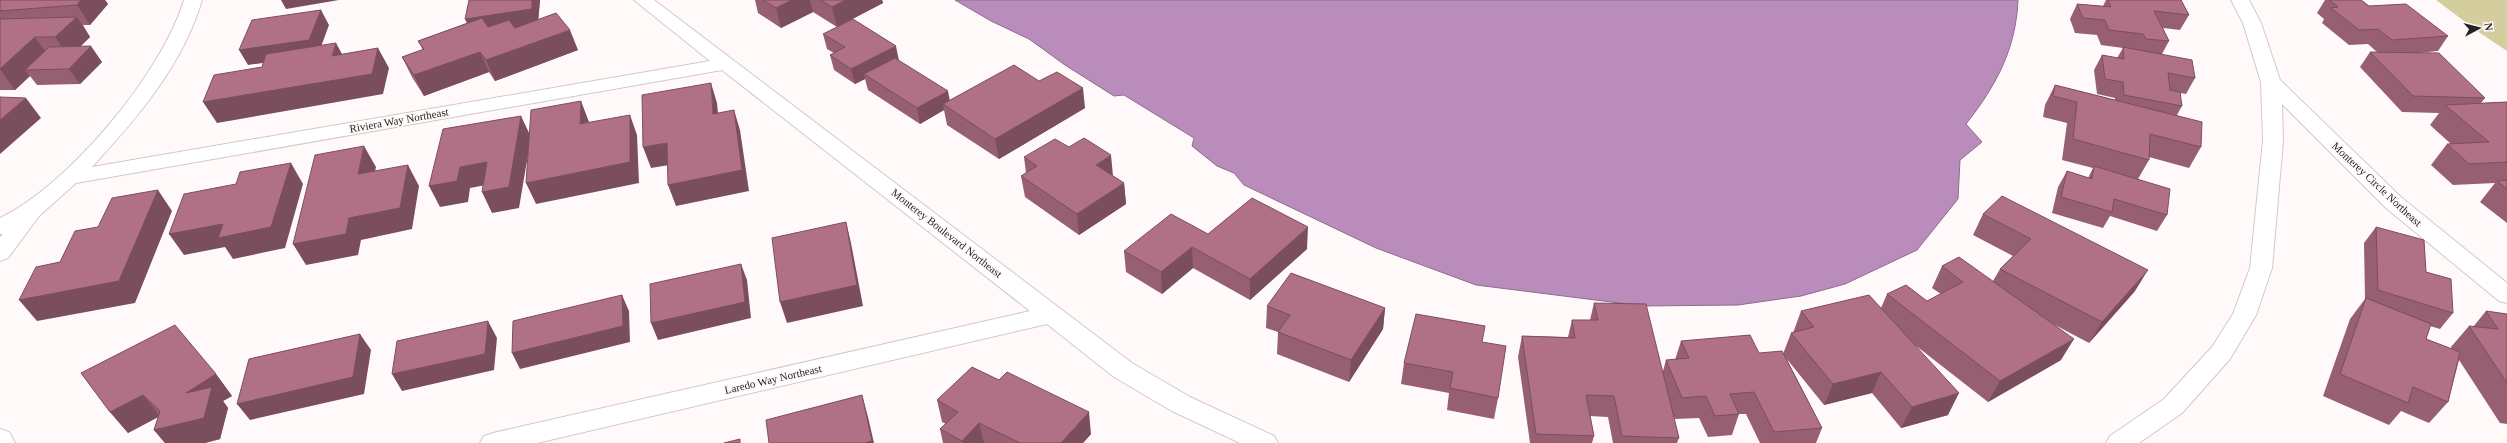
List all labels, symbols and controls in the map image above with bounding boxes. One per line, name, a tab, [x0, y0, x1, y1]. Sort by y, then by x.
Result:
north arrow	[2459, 8, 2499, 48]
text: N	[2482, 22, 2495, 32]
street label: Riviera Way Northeast	[349, 105, 449, 135]
street label: Monterey Circle Northeast	[2330, 139, 2424, 229]
street label: Monterey Boulevard Northeast	[889, 186, 1005, 280]
street label: Laredo Way Northeast	[723, 362, 823, 396]

